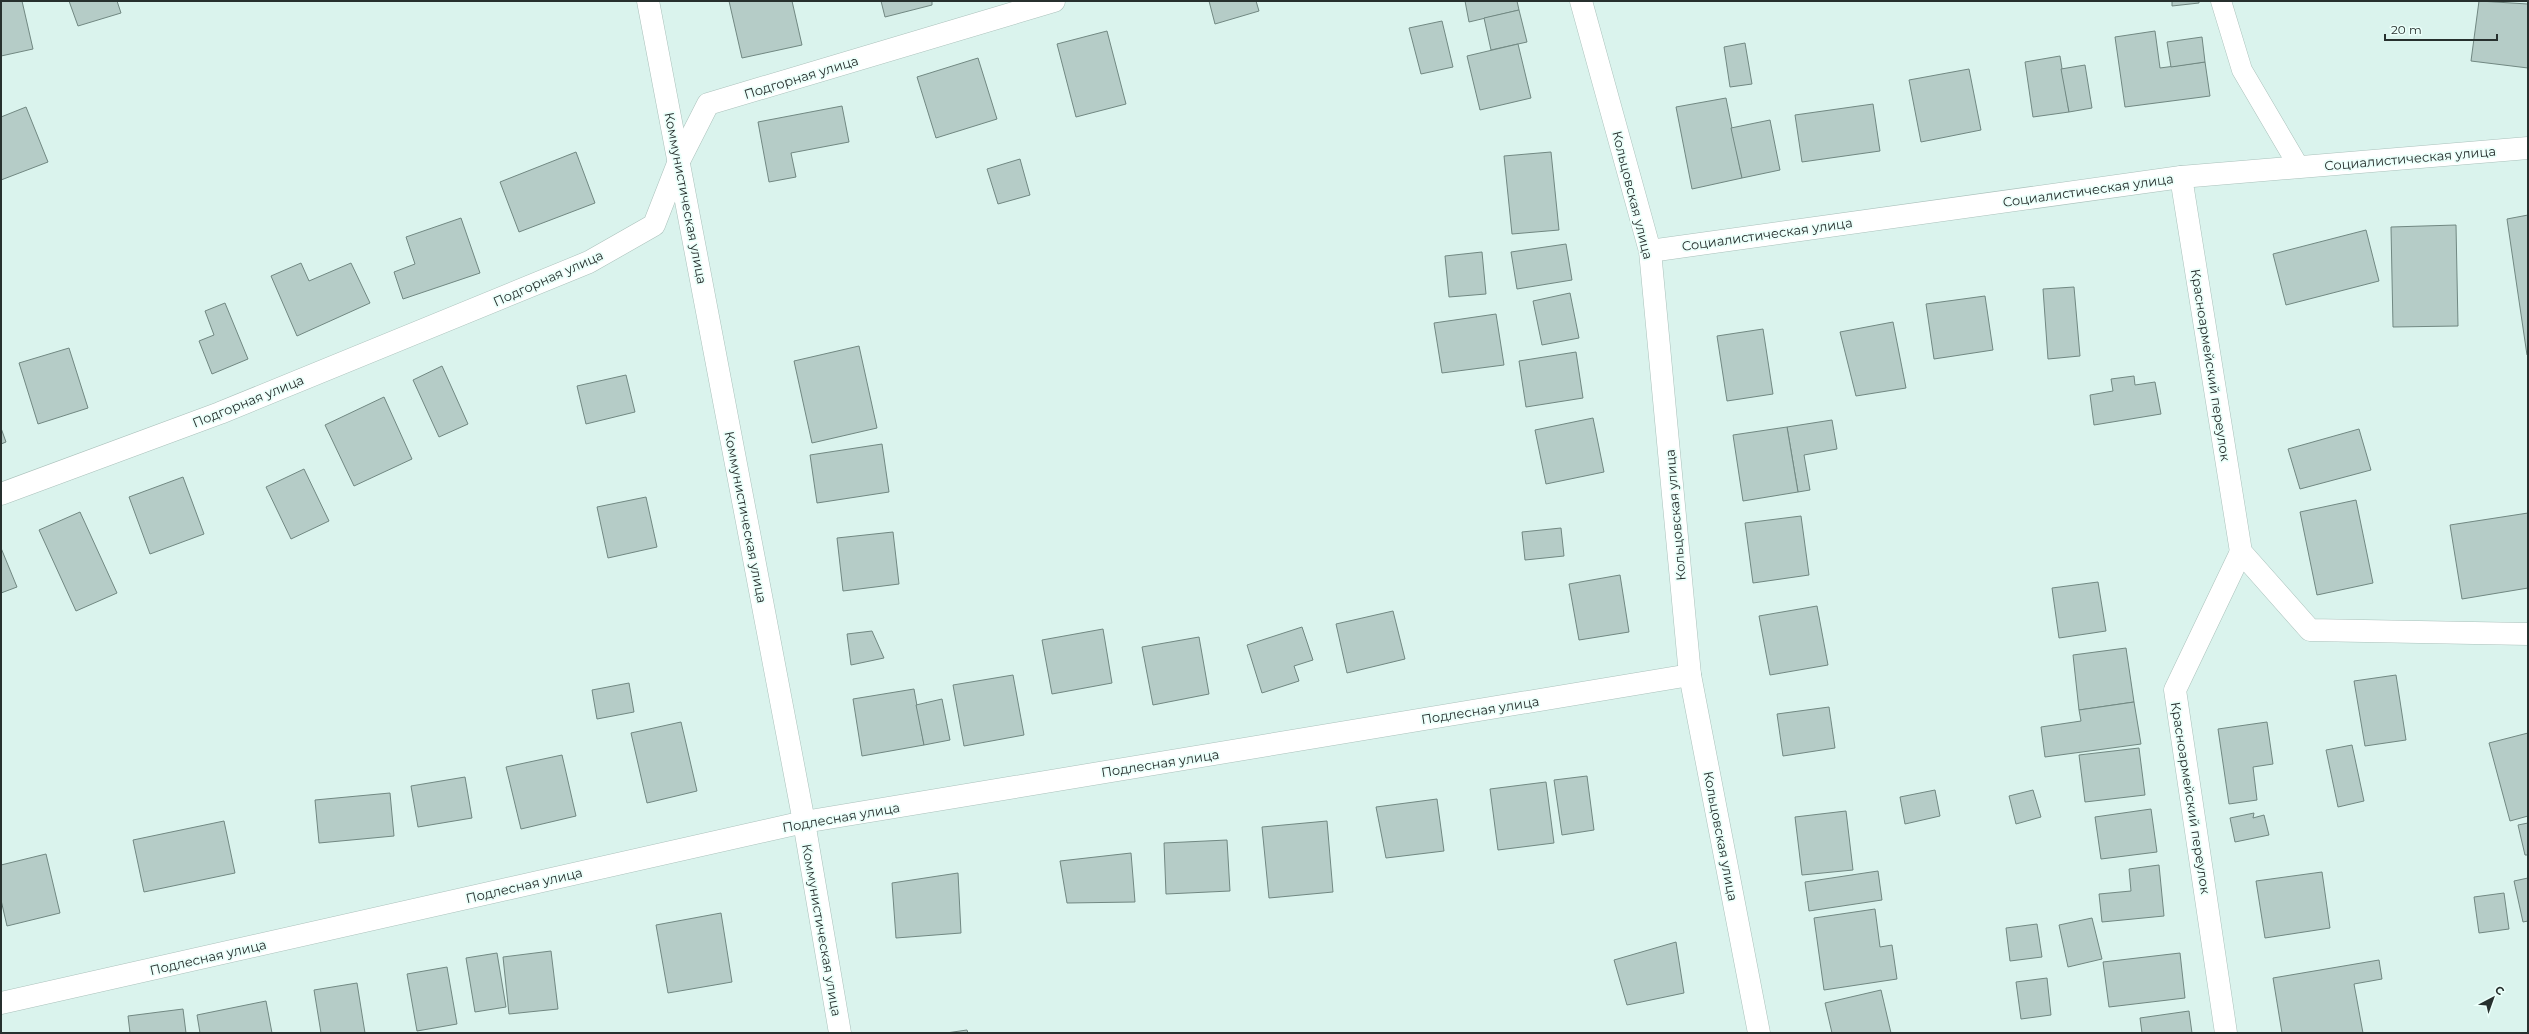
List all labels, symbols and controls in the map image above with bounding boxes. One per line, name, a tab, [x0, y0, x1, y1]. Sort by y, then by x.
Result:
scale bar	[2385, 16, 2497, 42]
text: 20 m	[2391, 22, 2422, 37]
street label: Подгорная улица	[742, 52, 860, 102]
street label: Коммунистическая улица	[661, 111, 711, 285]
street label: Кольцовская улица	[1609, 129, 1657, 261]
street label: Социалистическая улица	[2324, 143, 2496, 173]
street label: Социалистическая улица	[2002, 170, 2174, 210]
street label: Социалистическая улица	[1681, 214, 1853, 254]
street label: Подгорная улица	[491, 247, 605, 309]
street label: Красноармейский переулок	[2188, 268, 2234, 463]
street label: Подгорная улица	[190, 371, 306, 431]
street label: Коммунистическая улица	[721, 430, 771, 604]
street label: Кольцовская улица	[1661, 449, 1689, 581]
street label: Подлесная улица	[1420, 693, 1540, 727]
street label: Красноармейский переулок	[2168, 701, 2214, 896]
street label: Подлесная улица	[1100, 746, 1220, 780]
street label: Кольцовская улица	[1701, 770, 1741, 902]
street label: Подлесная улица	[781, 799, 901, 835]
street label: Коммунистическая улица	[799, 843, 845, 1017]
street label: Подлесная улица	[464, 864, 584, 906]
street label: Подлесная улица	[148, 936, 268, 978]
north arrow	[2473, 978, 2513, 1018]
text: С	[2492, 983, 2507, 998]

